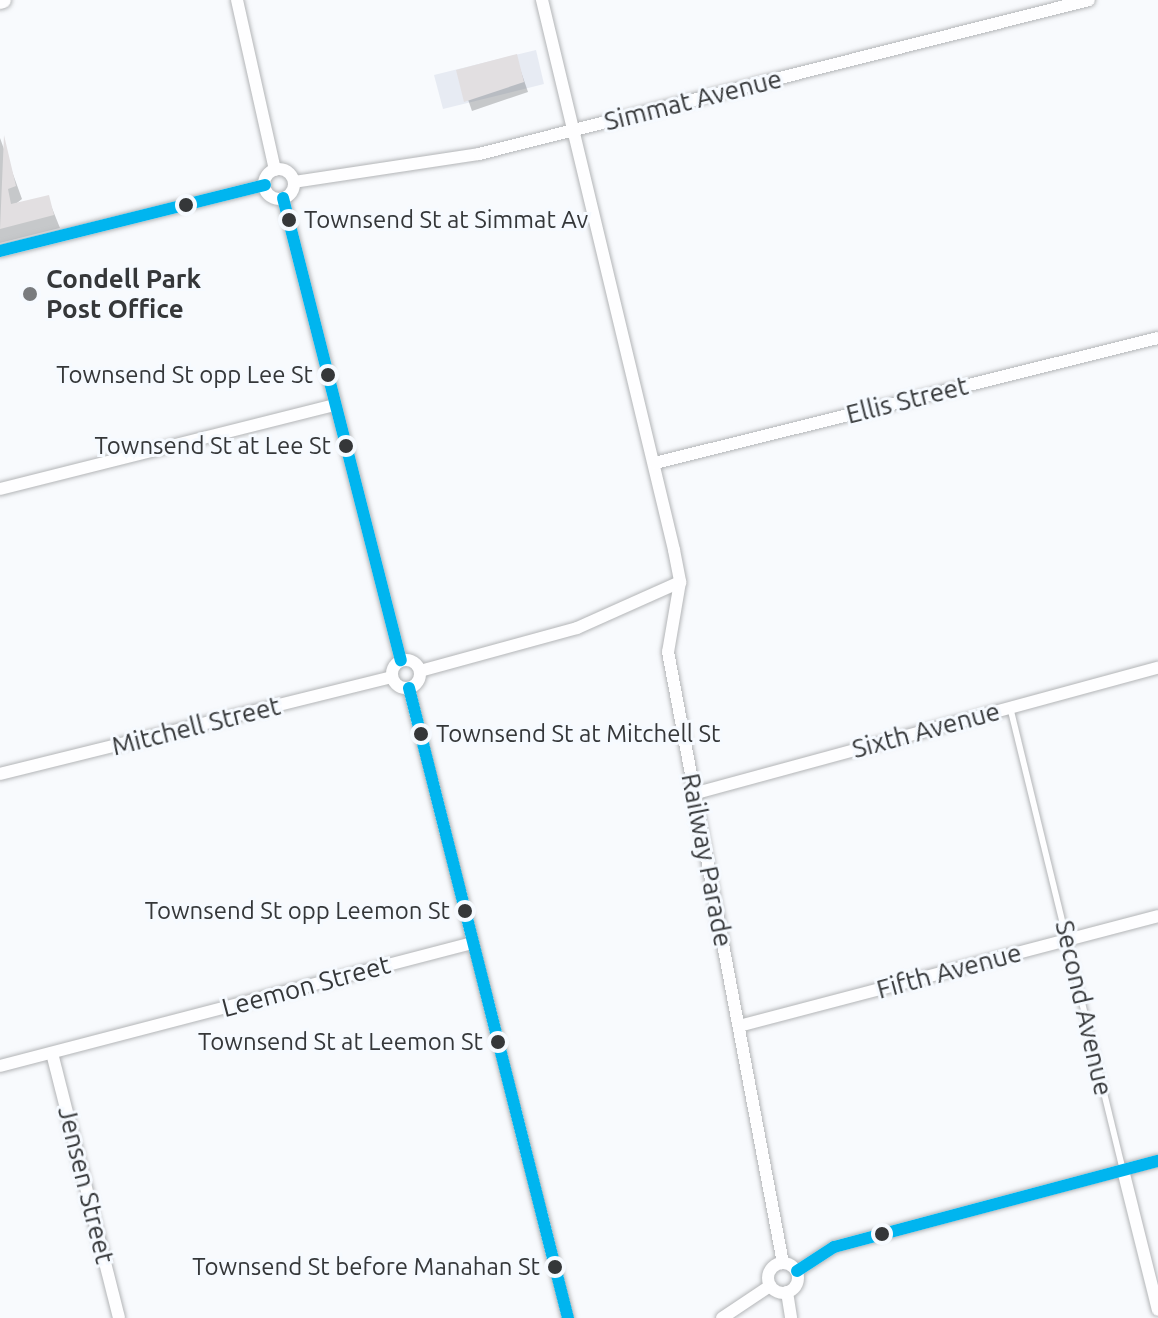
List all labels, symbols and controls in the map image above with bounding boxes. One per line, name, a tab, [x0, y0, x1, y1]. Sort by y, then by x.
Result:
street label: Simmat Avenue	[601, 63, 785, 137]
unlabelled marker	[178, 197, 194, 213]
place label: Townsend St at Simmat Av	[304, 206, 588, 234]
marker: Townsend St at Simmat Av	[281, 212, 297, 228]
place label: Condell Park Post Office	[46, 263, 201, 324]
marker: Condell Park Post Office	[21, 285, 39, 303]
place label: Townsend St opp Lee St	[56, 361, 313, 389]
marker: Townsend St opp Lee St	[320, 367, 336, 383]
street label: Ellis Street	[843, 370, 971, 430]
place label: Townsend St at Lee St	[95, 432, 331, 460]
marker: Townsend St at Lee St	[338, 438, 354, 454]
street label: Mitchell Street	[109, 690, 283, 762]
street label: Sixth Avenue	[849, 695, 1003, 765]
place label: Townsend St at Mitchell St	[436, 720, 720, 748]
marker: Townsend St at Mitchell St	[413, 726, 429, 742]
street label: Railway Parade	[675, 771, 739, 949]
place label: Townsend St opp Leemon St	[145, 897, 450, 925]
marker: Townsend St opp Leemon St	[457, 903, 473, 919]
street label: Second Avenue	[1049, 917, 1119, 1099]
street label: Fifth Avenue	[873, 937, 1025, 1005]
street label: Leemon Street	[218, 949, 394, 1023]
place label: Townsend St at Leemon St	[198, 1028, 483, 1056]
marker: Townsend St at Leemon St	[490, 1034, 506, 1050]
street label: Jensen Street	[51, 1103, 121, 1267]
unlabelled marker	[874, 1226, 890, 1242]
place label: Townsend St before Manahan St	[192, 1253, 540, 1281]
marker: Townsend St before Manahan St	[547, 1259, 563, 1275]

